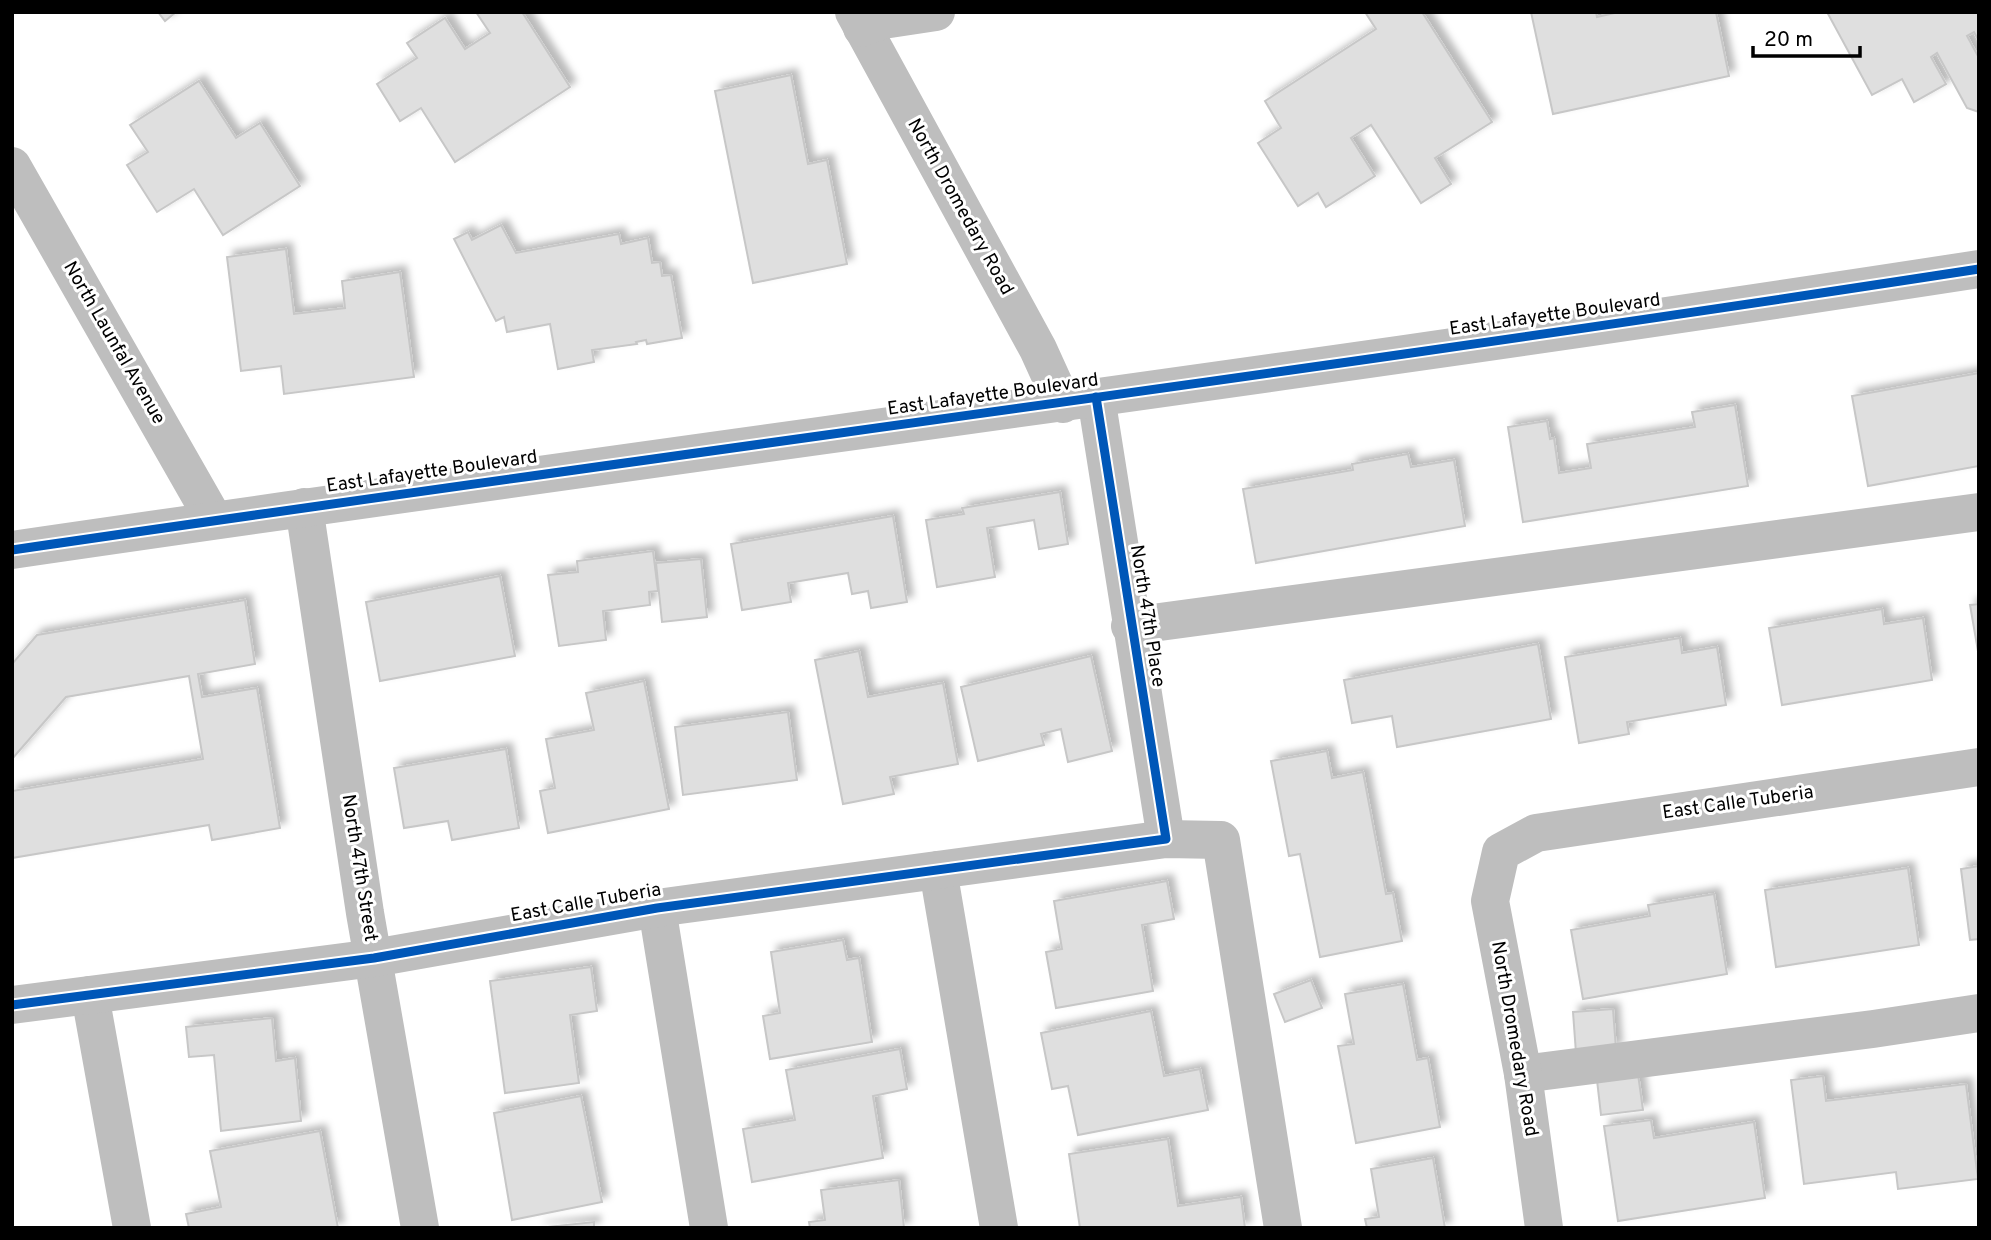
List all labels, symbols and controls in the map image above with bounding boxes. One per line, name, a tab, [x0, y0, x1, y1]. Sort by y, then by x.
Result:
scale bar	[1753, 14, 1860, 58]
text: 20 m	[1764, 27, 1813, 54]
street label: North Dromedary Road	[902, 115, 1018, 299]
street label: North Launfal Avenue	[58, 257, 170, 429]
street label: East Lafayette Boulevard	[1448, 288, 1662, 342]
street label: East Lafayette Boulevard	[886, 368, 1100, 422]
street label: East Lafayette Boulevard	[325, 445, 539, 499]
street label: North 47th Place	[1124, 543, 1170, 689]
street label: East Calle Tuberia	[1661, 781, 1815, 825]
street label: North 47th Street	[336, 793, 382, 943]
street label: East Calle Tuberia	[509, 878, 663, 928]
street label: North Dromedary Road	[1485, 939, 1543, 1139]

